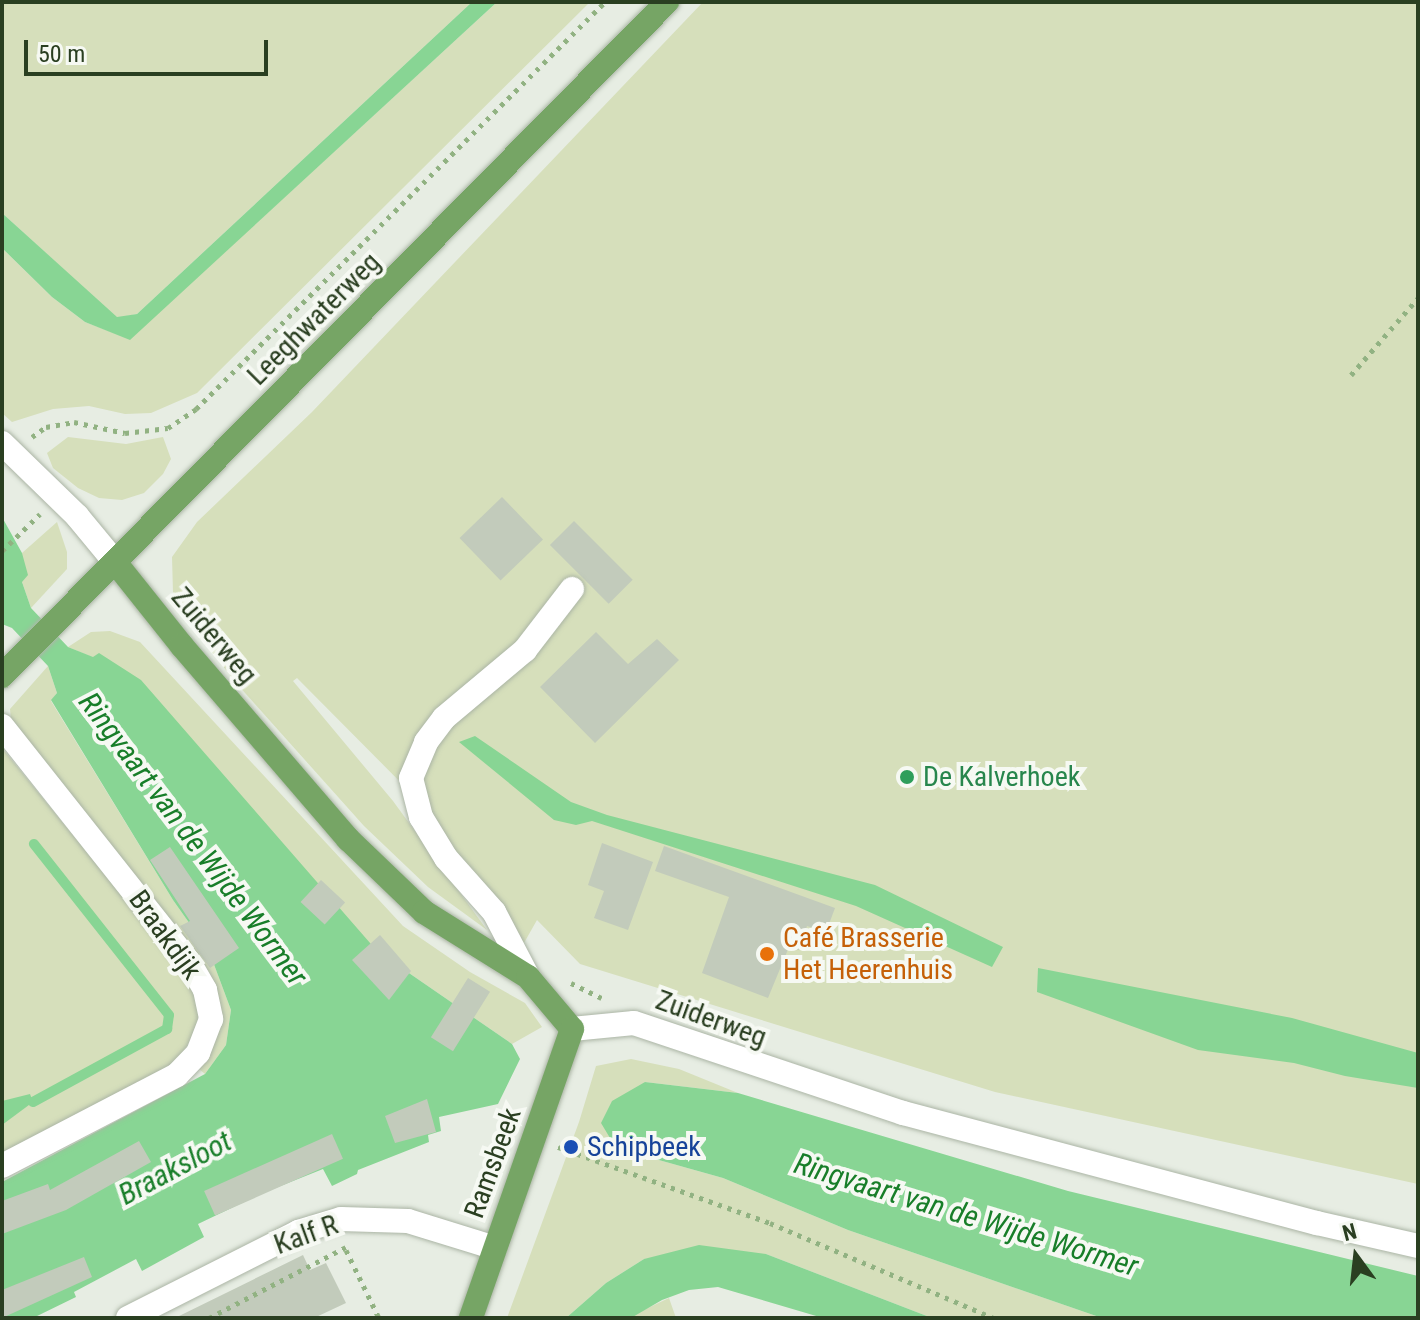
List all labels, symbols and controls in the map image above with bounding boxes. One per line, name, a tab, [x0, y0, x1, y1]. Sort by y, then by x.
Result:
scale bar	[28, 24, 272, 74]
text: 50 m	[38, 40, 85, 68]
street label: Leeghwaterweg	[241, 246, 387, 392]
street label: Zuiderweg	[164, 581, 264, 691]
water label: Ringvaart van de Wijde Wormer	[71, 685, 315, 993]
place label: De Kalverhoek	[923, 760, 1080, 794]
marker: De Kalverhoek	[898, 768, 916, 786]
street label: Braakdijk	[122, 884, 208, 986]
place label: Café Brasserie Het Heerenhuis	[783, 921, 953, 987]
marker: Café Brasserie Het Heerenhuis	[758, 945, 776, 963]
street label: Zuiderweg	[651, 984, 771, 1054]
street label: Ramsbeek	[458, 1103, 528, 1223]
water label: Braaksloot	[112, 1123, 238, 1213]
place label: Schipbeek	[587, 1130, 701, 1164]
marker: Schipbeek	[562, 1138, 580, 1156]
water label: Ringvaart van de Wijde Wormer	[790, 1146, 1142, 1284]
street label: Kalf R	[270, 1208, 342, 1262]
north arrow	[1316, 1216, 1396, 1296]
text: N	[1340, 1219, 1359, 1246]

